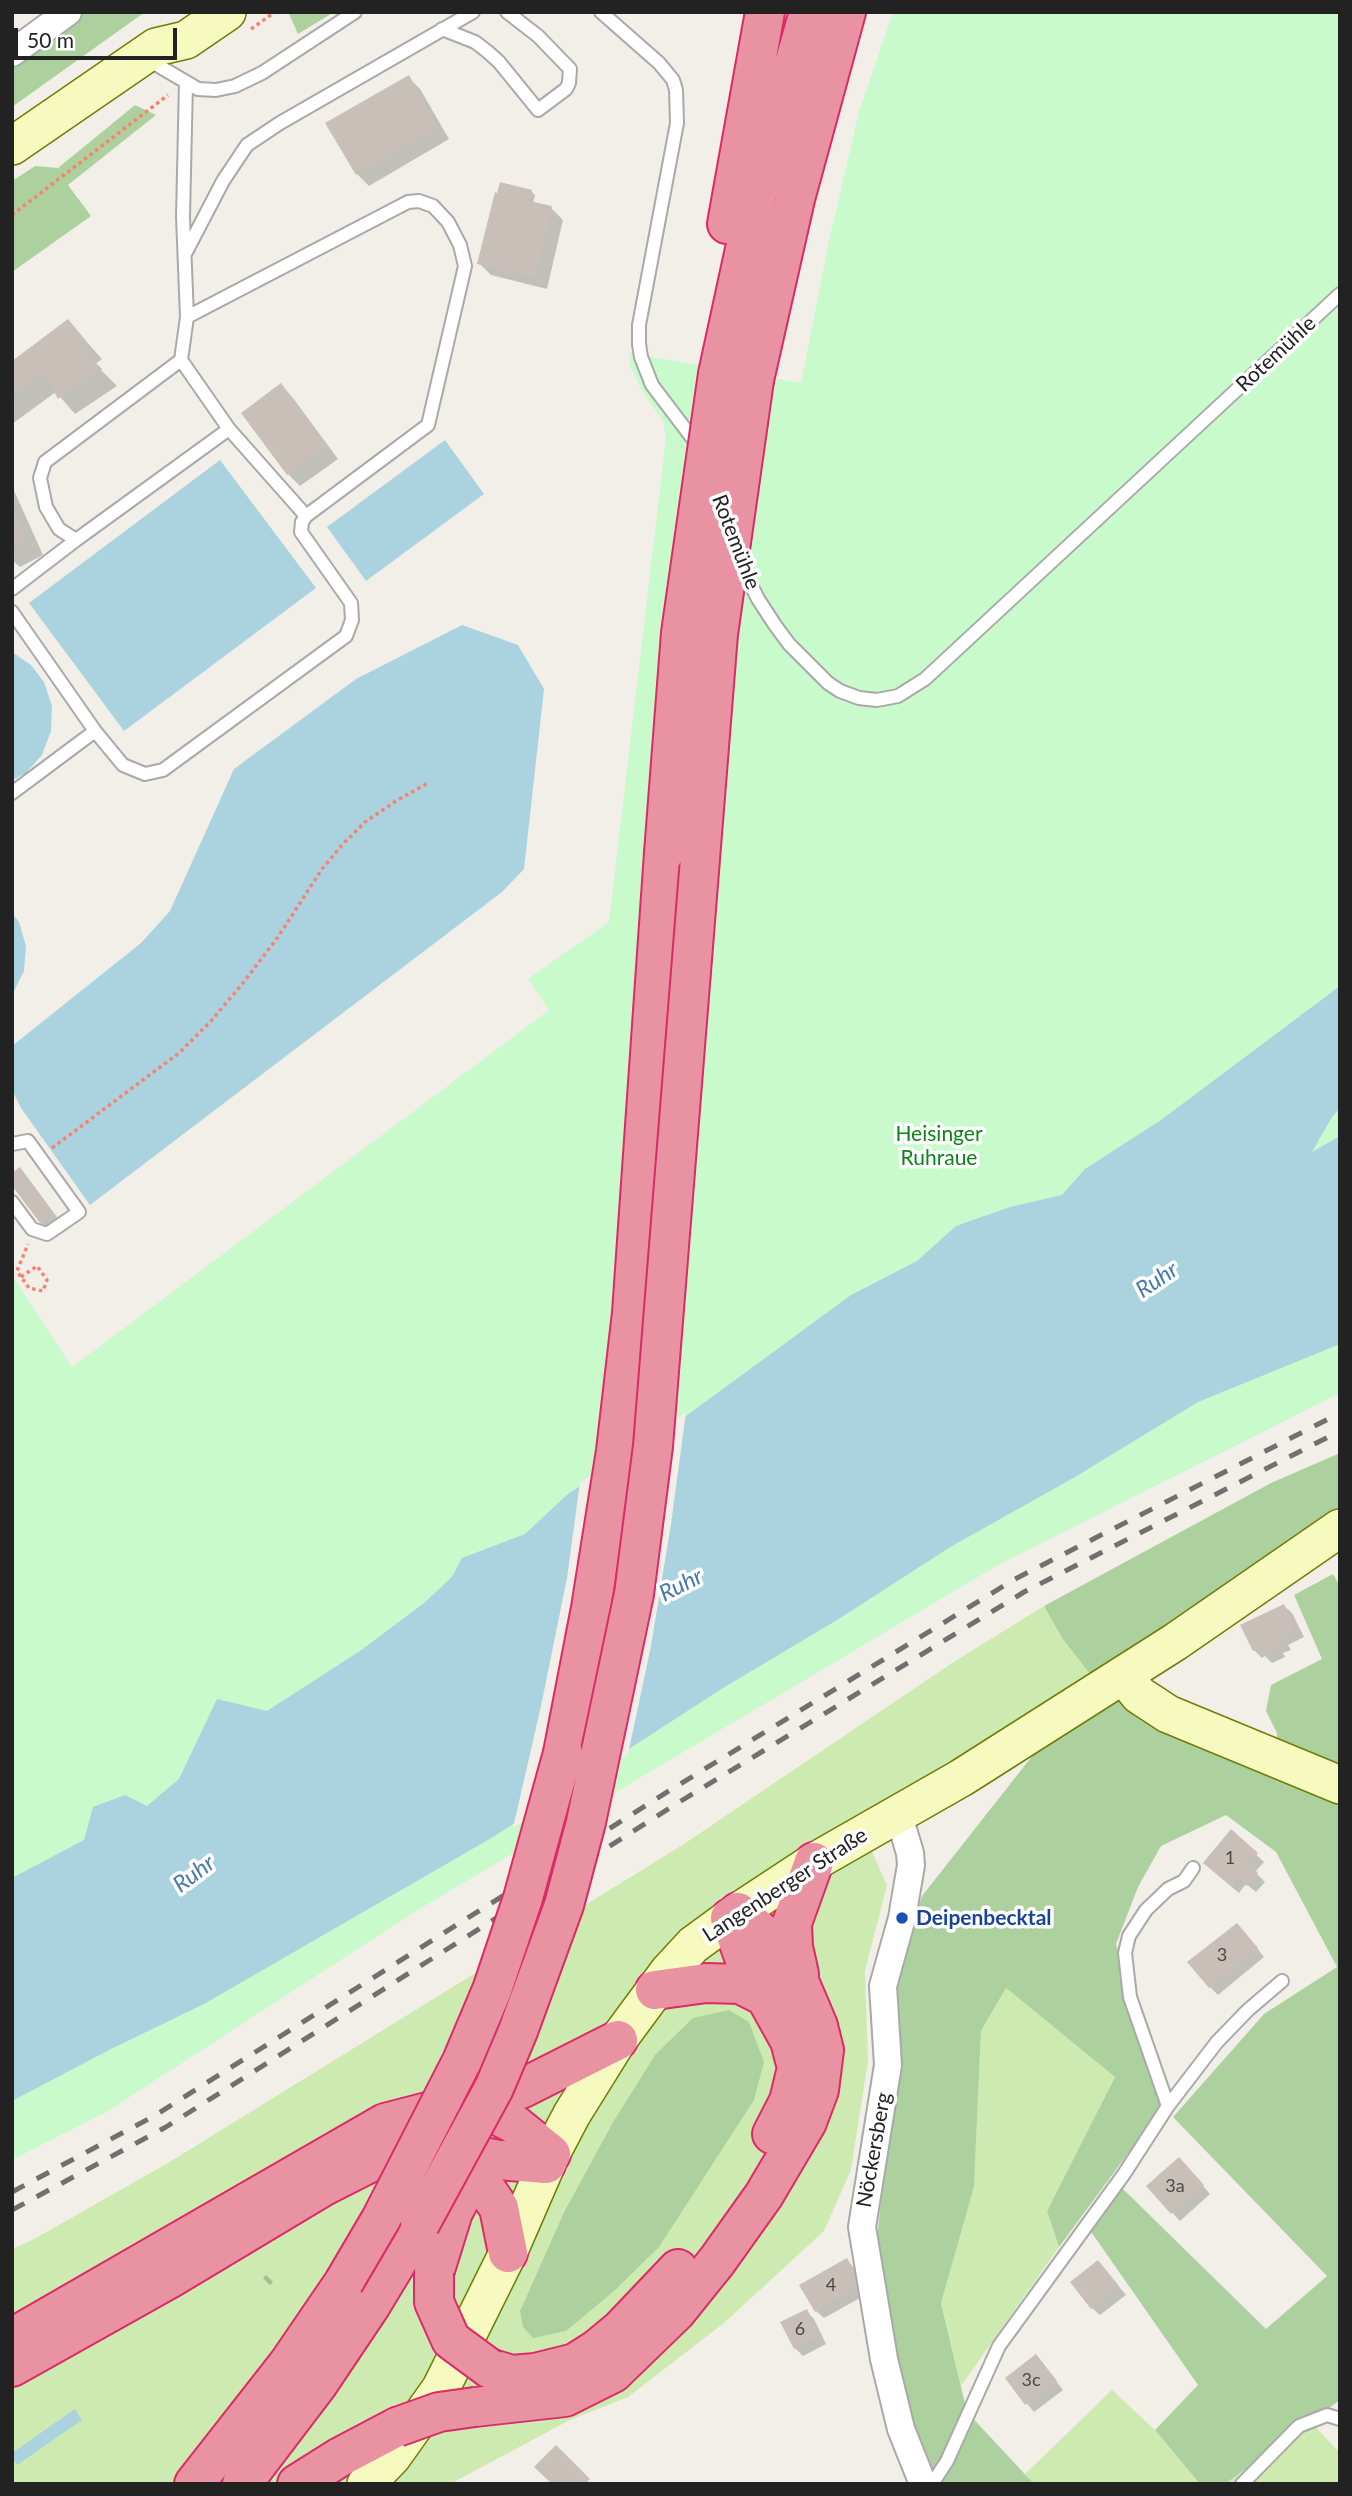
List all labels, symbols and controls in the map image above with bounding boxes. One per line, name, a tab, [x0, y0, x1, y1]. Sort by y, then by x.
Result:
scale bar	[18, 14, 180, 58]
text: 50 m	[27, 27, 74, 52]
street label: Rotemühle	[1231, 311, 1321, 397]
street label: Rotemühle	[706, 491, 766, 593]
park label: Heisinger Ruhraue	[895, 1121, 983, 1171]
water label: Ruhr	[1131, 1256, 1183, 1304]
water label: Ruhr	[655, 1562, 707, 1608]
street label: Langenberger Straße	[698, 1822, 872, 1948]
house number: 1	[1225, 1847, 1235, 1869]
water label: Ruhr	[168, 1849, 220, 1899]
place label: Deipenbecktal	[916, 1905, 1052, 1931]
marker: Deipenbecktal	[894, 1910, 910, 1926]
house number: 3	[1217, 1944, 1227, 1966]
street label: Nöckersberg	[851, 2090, 897, 2210]
house number: 3a	[1165, 2175, 1185, 2197]
house number: 4	[826, 2274, 836, 2296]
house number: 6	[795, 2318, 805, 2340]
house number: 3c	[1021, 2369, 1041, 2391]

